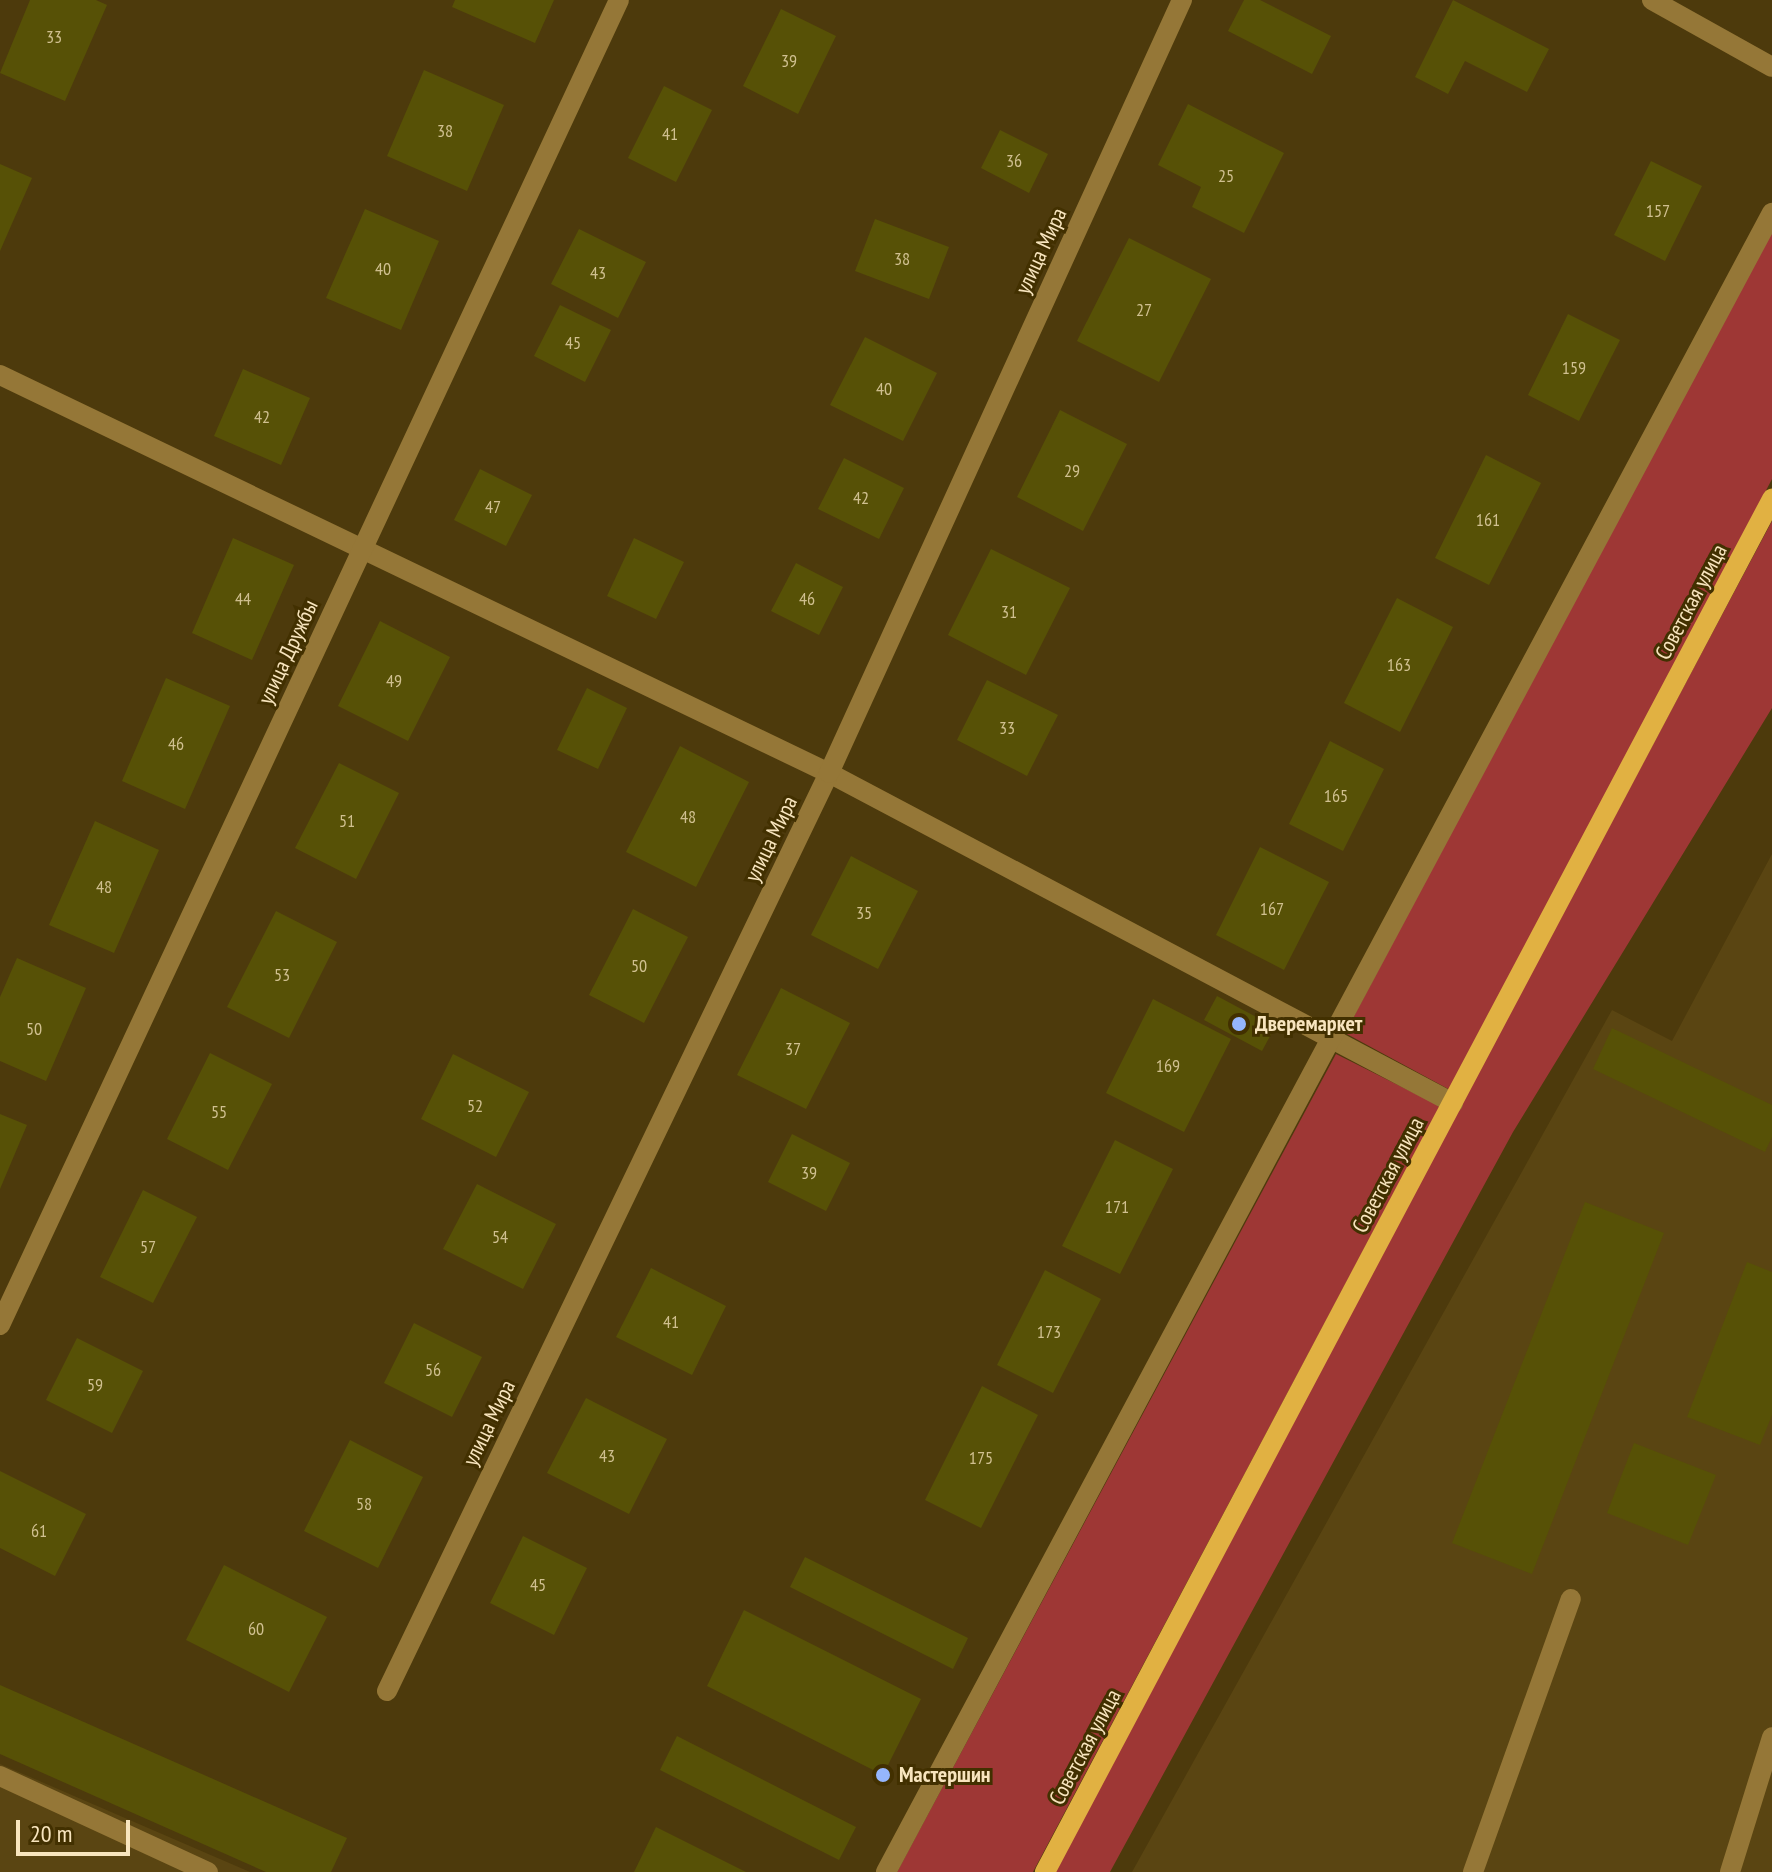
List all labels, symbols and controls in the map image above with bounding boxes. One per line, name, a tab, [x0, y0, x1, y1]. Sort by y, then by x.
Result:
house number: 33	[46, 26, 62, 48]
house number: 39	[781, 50, 797, 72]
house number: 38	[437, 120, 453, 142]
house number: 41	[662, 123, 678, 145]
house number: 36	[1006, 150, 1022, 172]
house number: 25	[1218, 165, 1234, 187]
house number: 157	[1646, 200, 1670, 222]
street label: улица Мира	[1010, 204, 1072, 298]
house number: 38	[894, 248, 910, 270]
house number: 40	[375, 258, 391, 280]
house number: 43	[590, 262, 606, 284]
house number: 27	[1136, 299, 1152, 321]
house number: 45	[565, 332, 581, 354]
house number: 159	[1562, 357, 1586, 379]
house number: 40	[876, 378, 892, 400]
house number: 42	[254, 406, 270, 428]
house number: 29	[1064, 460, 1080, 482]
house number: 42	[853, 487, 869, 509]
house number: 47	[485, 496, 501, 518]
house number: 161	[1476, 509, 1500, 531]
street label: Советская улица	[1650, 540, 1732, 664]
house number: 44	[235, 588, 251, 610]
house number: 46	[799, 588, 815, 610]
street label: улица Дружбы	[252, 595, 324, 709]
house number: 31	[1001, 601, 1017, 623]
house number: 163	[1387, 654, 1411, 676]
house number: 49	[386, 670, 402, 692]
house number: 33	[999, 717, 1015, 739]
house number: 46	[168, 733, 184, 755]
house number: 165	[1324, 785, 1348, 807]
street label: улица Мира	[739, 792, 803, 886]
house number: 48	[680, 806, 696, 828]
house number: 51	[339, 810, 355, 832]
house number: 48	[96, 876, 112, 898]
house number: 167	[1260, 898, 1284, 920]
house number: 35	[856, 902, 872, 924]
house number: 50	[631, 955, 647, 977]
house number: 53	[274, 964, 290, 986]
place label: Дверемаркет	[1255, 1011, 1362, 1037]
marker: Дверемаркет	[1230, 1015, 1248, 1033]
house number: 50	[26, 1018, 42, 1040]
house number: 37	[785, 1038, 801, 1060]
house number: 169	[1156, 1055, 1180, 1077]
house number: 52	[467, 1095, 483, 1117]
house number: 55	[211, 1101, 227, 1123]
street label: Советская улица	[1347, 1113, 1429, 1237]
house number: 39	[801, 1162, 817, 1184]
house number: 171	[1105, 1196, 1129, 1218]
house number: 54	[492, 1226, 508, 1248]
house number: 57	[140, 1236, 156, 1258]
house number: 41	[663, 1311, 679, 1333]
house number: 173	[1037, 1321, 1061, 1343]
house number: 56	[425, 1359, 441, 1381]
house number: 59	[87, 1374, 103, 1396]
street label: улица Мира	[457, 1376, 521, 1470]
house number: 43	[599, 1445, 615, 1467]
house number: 175	[969, 1447, 993, 1469]
house number: 58	[356, 1493, 372, 1515]
house number: 61	[31, 1520, 47, 1542]
house number: 45	[530, 1574, 546, 1596]
house number: 60	[248, 1618, 264, 1640]
street label: Советская улица	[1044, 1685, 1126, 1809]
place label: Мастершин	[899, 1762, 991, 1788]
marker: Мастершин	[874, 1766, 892, 1784]
scale bar	[20, 1804, 134, 1854]
text: 20 m	[30, 1818, 72, 1849]

